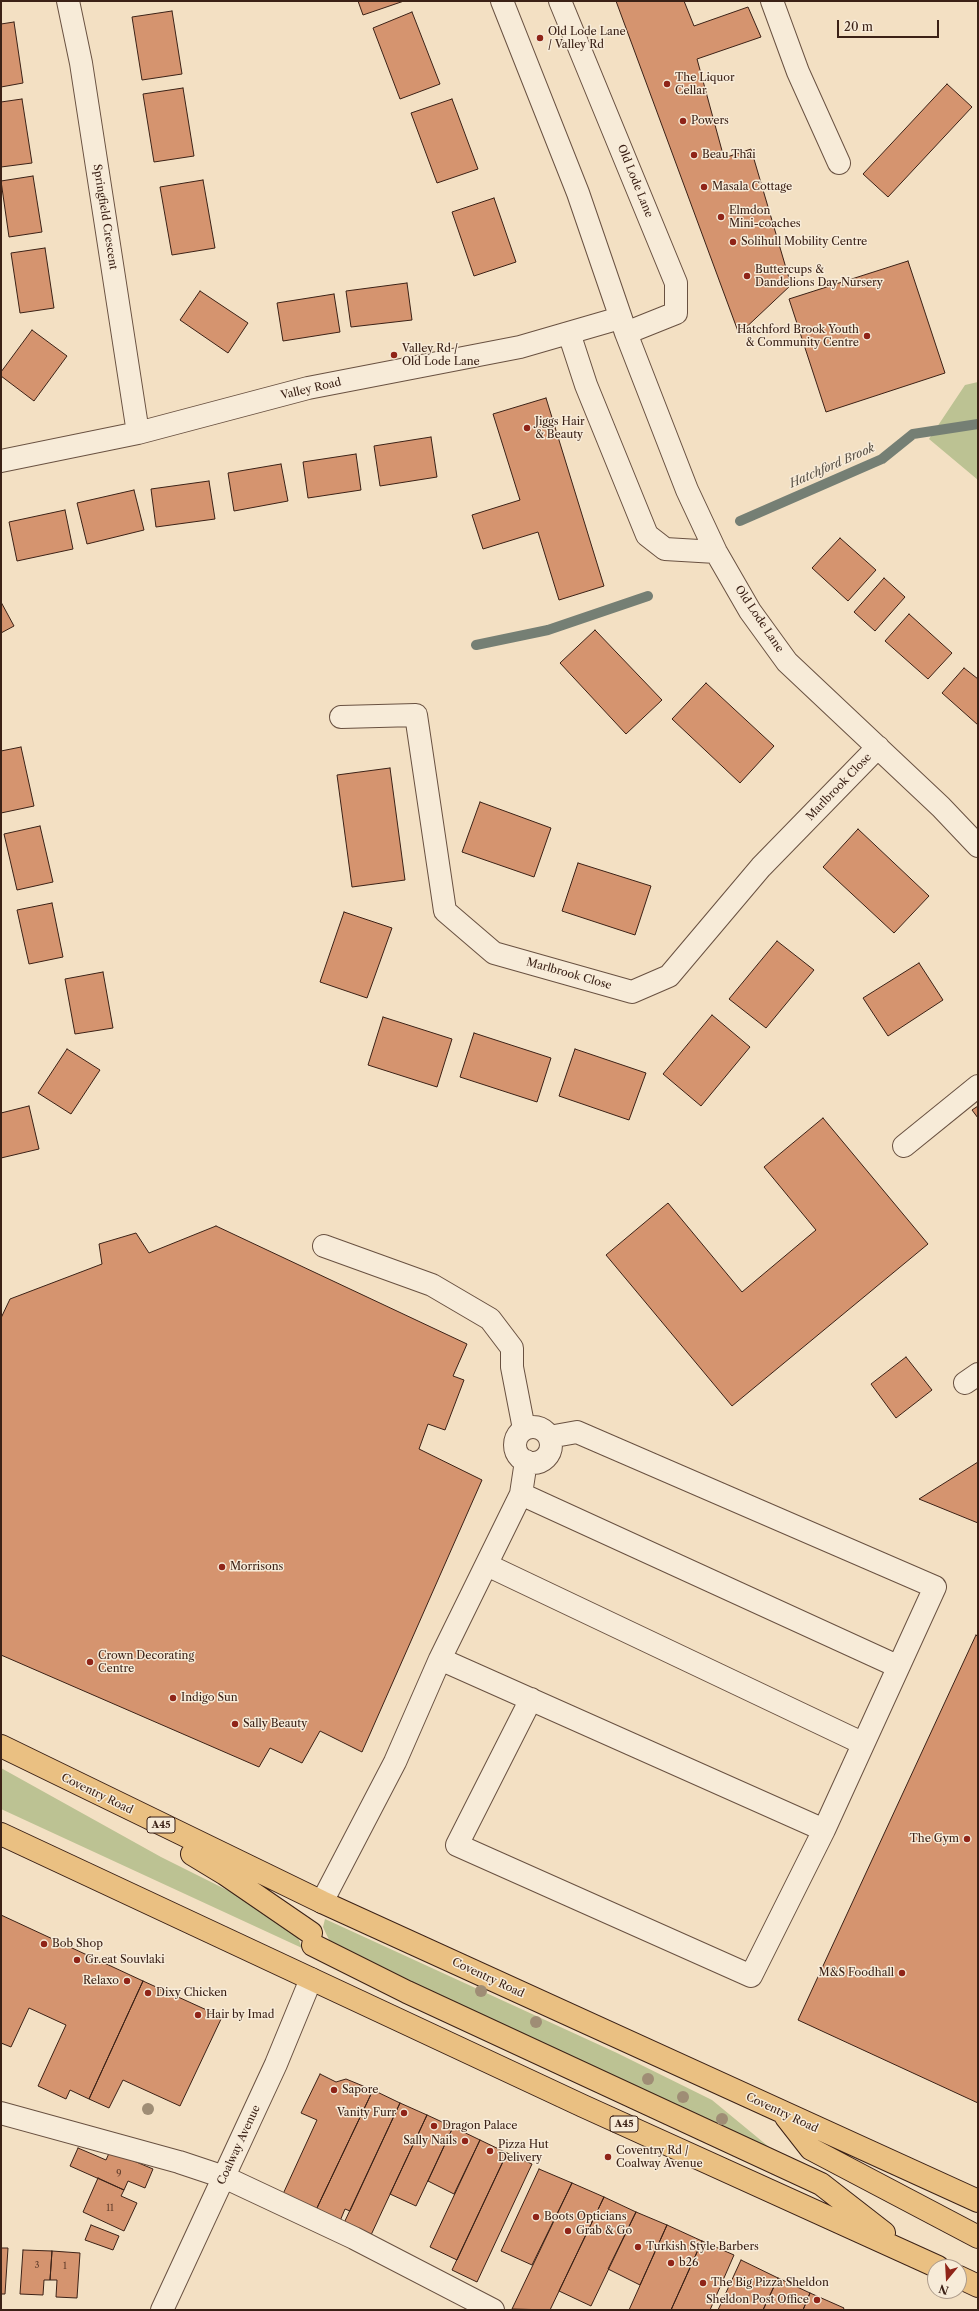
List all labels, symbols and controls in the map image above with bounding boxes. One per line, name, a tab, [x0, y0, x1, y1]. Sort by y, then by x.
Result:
scale bar	[839, 12, 941, 38]
text: 20 m	[844, 19, 873, 34]
place label: Old Lode Lane / Valley Rd	[548, 25, 626, 51]
marker: Old Lode Lane / Valley Rd	[535, 33, 545, 43]
place label: The Liquor Cellar	[675, 71, 735, 97]
marker: The Liquor Cellar	[662, 79, 672, 89]
place label: Powers	[691, 114, 729, 128]
marker: Powers	[678, 116, 688, 126]
street label: Old Lode Lane	[614, 142, 656, 220]
place label: Beau Thai	[702, 148, 756, 162]
marker: Beau Thai	[689, 150, 699, 160]
street label: Springfield Crescent	[90, 163, 120, 271]
place label: Masala Cottage	[712, 180, 792, 194]
marker: Masala Cottage	[699, 182, 709, 192]
place label: Elmdon Mini-coaches	[729, 204, 801, 230]
marker: Elmdon Mini-coaches	[716, 212, 726, 222]
place label: Solihull Mobility Centre	[741, 235, 867, 249]
marker: Solihull Mobility Centre	[728, 237, 738, 247]
place label: Buttercups & Dandelions Day Nursery	[755, 263, 883, 289]
marker: Buttercups & Dandelions Day Nursery	[742, 271, 752, 281]
place label: Hatchford Brook Youth & Community Centre	[737, 323, 859, 349]
marker: Hatchford Brook Youth & Community Centre	[862, 331, 872, 341]
place label: Valley Rd / Old Lode Lane	[402, 342, 480, 368]
marker: Valley Rd / Old Lode Lane	[389, 350, 399, 360]
street label: Valley Road	[280, 376, 342, 402]
place label: Jiggs Hair & Beauty	[535, 415, 585, 441]
marker: Jiggs Hair & Beauty	[522, 423, 532, 433]
water label: Hatchford Brook	[787, 441, 877, 491]
street label: Old Lode Lane	[732, 583, 786, 655]
street label: Marlbrook Close	[804, 751, 874, 823]
street label: Marlbrook Close	[525, 956, 613, 992]
place label: Morrisons	[230, 1560, 283, 1574]
marker: Morrisons	[217, 1562, 227, 1572]
place label: Crown Decorating Centre	[98, 1649, 194, 1675]
marker: Crown Decorating Centre	[85, 1657, 95, 1667]
place label: Indigo Sun	[181, 1691, 238, 1705]
marker: Indigo Sun	[168, 1693, 178, 1703]
place label: Sally Beauty	[243, 1717, 307, 1731]
marker: Sally Beauty	[230, 1719, 240, 1729]
street label: Coventry Road	[59, 1771, 135, 1817]
road number: A45	[147, 1817, 175, 1833]
place label: The Gym	[910, 1832, 959, 1846]
marker: The Gym	[962, 1834, 972, 1844]
place label: Bob Shop	[52, 1937, 103, 1951]
marker: Bob Shop	[39, 1939, 49, 1949]
place label: Gr.eat Souvlaki	[85, 1953, 165, 1967]
marker: Gr.eat Souvlaki	[72, 1955, 82, 1965]
street label: Coventry Road	[450, 1955, 526, 2001]
place label: M&S Foodhall	[819, 1966, 894, 1980]
marker: M&S Foodhall	[897, 1968, 907, 1978]
place label: Relaxo	[83, 1974, 119, 1988]
marker: Relaxo	[122, 1976, 132, 1986]
place label: Dixy Chicken	[156, 1986, 227, 2000]
marker: Dixy Chicken	[143, 1988, 153, 1998]
place label: Hair by Imad	[206, 2008, 274, 2022]
marker: Hair by Imad	[193, 2010, 203, 2020]
place label: Sapore	[342, 2083, 379, 2097]
marker: Sapore	[329, 2085, 339, 2095]
street label: Coventry Road	[744, 2090, 820, 2136]
street label: Coalway Avenue	[215, 2103, 263, 2187]
place label: Vanity Furr	[337, 2106, 396, 2120]
marker: Vanity Furr	[399, 2108, 409, 2118]
road number: A45	[610, 2116, 638, 2132]
place label: Dragon Palace	[442, 2119, 518, 2133]
marker: Dragon Palace	[429, 2121, 439, 2131]
place label: Sally Nails	[403, 2134, 457, 2148]
marker: Sally Nails	[460, 2136, 470, 2146]
place label: Pizza Hut Delivery	[498, 2138, 549, 2164]
place label: Coventry Rd / Coalway Avenue	[616, 2144, 703, 2170]
marker: Pizza Hut Delivery	[485, 2146, 495, 2156]
marker: Coventry Rd / Coalway Avenue	[603, 2152, 613, 2162]
house number: 9	[116, 2168, 122, 2178]
house number: 11	[106, 2203, 114, 2213]
place label: Boots Opticians	[544, 2210, 627, 2224]
marker: Boots Opticians	[531, 2212, 541, 2222]
place label: Grab & Go	[576, 2224, 632, 2238]
marker: Grab & Go	[563, 2226, 573, 2236]
place label: Turkish Style Barbers	[646, 2240, 759, 2254]
marker: Turkish Style Barbers	[633, 2242, 643, 2252]
place label: b26	[679, 2256, 698, 2270]
marker: b26	[666, 2258, 676, 2268]
north arrow	[927, 2259, 967, 2299]
house number: 3	[35, 2260, 39, 2270]
house number: 1	[63, 2261, 67, 2271]
place label: The Big Pizza Sheldon	[711, 2276, 829, 2290]
marker: The Big Pizza Sheldon	[698, 2278, 708, 2288]
text: N	[937, 2281, 950, 2298]
place label: Sheldon Post Office	[706, 2293, 809, 2307]
marker: Sheldon Post Office	[812, 2295, 822, 2305]

